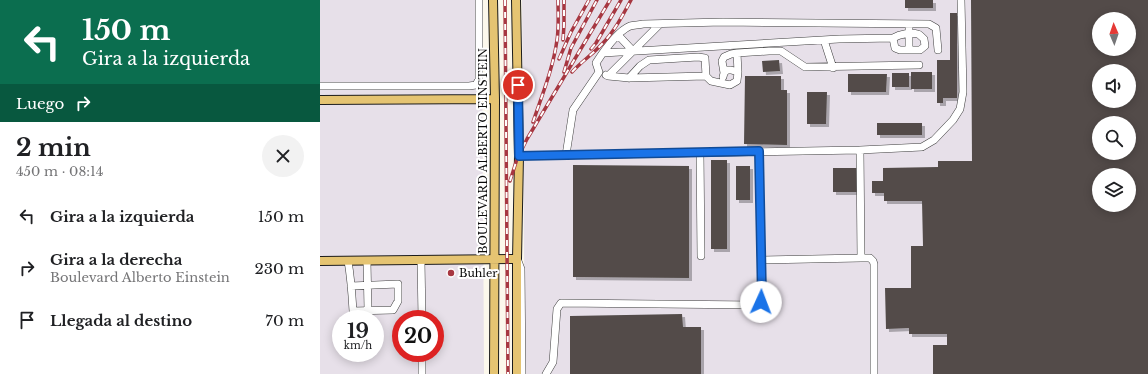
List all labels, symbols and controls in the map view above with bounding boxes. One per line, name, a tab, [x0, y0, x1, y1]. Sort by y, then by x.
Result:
north arrow	[1092, 12, 1136, 56]
map controls	[1092, 12, 1136, 212]
text: 150 m	[82, 13, 170, 48]
icon: left	[16, 16, 68, 68]
text: Gira a la izquierda	[82, 48, 250, 70]
street label: BOULEVARD ALBERTO EINSTEIN	[476, 48, 490, 254]
button: sound	[1092, 64, 1136, 108]
pin	[501, 68, 535, 102]
icon: arrive	[507, 74, 529, 96]
icon: right	[72, 92, 94, 114]
text: Luego	[16, 94, 64, 113]
button: search	[1092, 116, 1136, 160]
text: 2 min	[16, 133, 91, 162]
button: close	[262, 135, 304, 177]
text: 450 m · 08:14	[16, 163, 103, 180]
button: layers	[1092, 168, 1136, 212]
icon: left	[16, 205, 38, 227]
text: Gira a la izquierda	[50, 207, 194, 226]
text: 150 m	[258, 207, 304, 226]
text: Gira a la derecha	[50, 250, 182, 269]
icon: right	[16, 257, 38, 279]
text: 230 m	[254, 259, 304, 278]
place label: Buhler	[459, 266, 498, 280]
marker: Buhler	[446, 268, 456, 278]
text: Boulevard Alberto Einstein	[50, 269, 230, 286]
position arrow	[740, 281, 782, 323]
icon: arrive	[16, 309, 38, 331]
speed limit sign: 20	[392, 310, 444, 362]
text: Llegada al destino	[50, 311, 192, 330]
text: 70 m	[265, 311, 304, 330]
text: 19	[347, 319, 369, 343]
text: km/h	[344, 339, 372, 352]

